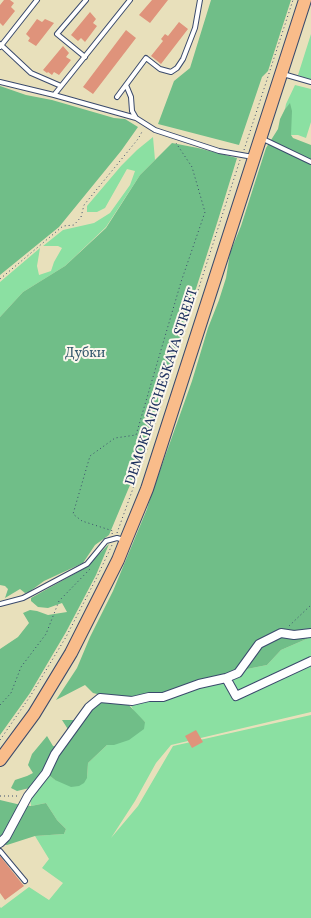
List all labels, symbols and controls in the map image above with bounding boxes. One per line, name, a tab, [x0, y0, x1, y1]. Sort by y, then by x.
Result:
street label: DEMOKRATICHESKAYA STREET	[123, 286, 203, 488]
park label: Дубки	[65, 346, 105, 362]

